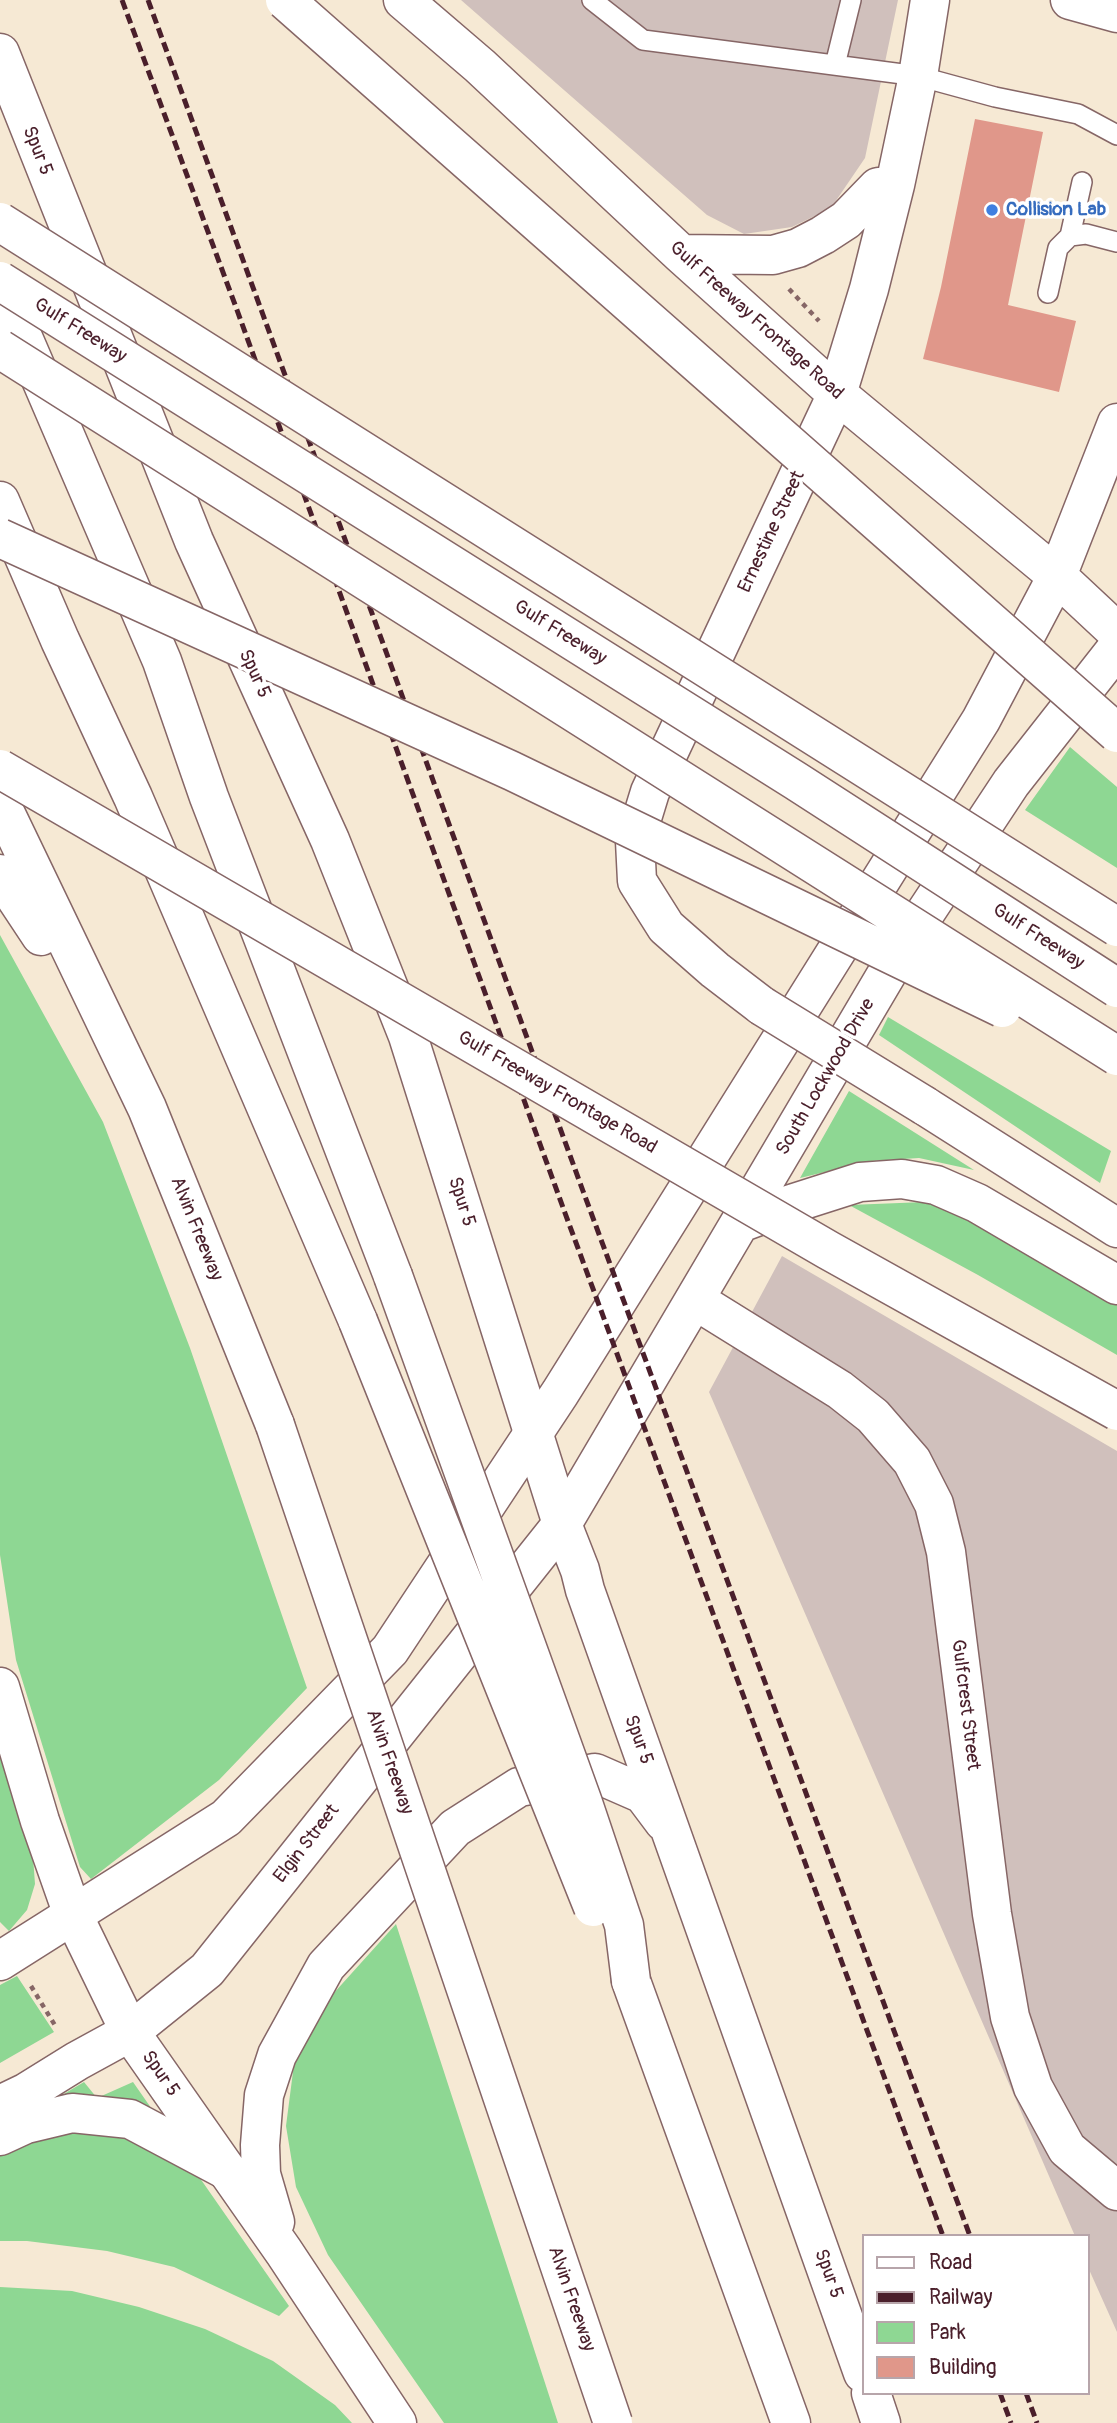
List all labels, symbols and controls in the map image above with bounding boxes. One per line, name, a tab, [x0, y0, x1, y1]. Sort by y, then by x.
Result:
street label: Spur 5	[17, 123, 57, 179]
place label: Collision Lab	[1006, 199, 1106, 221]
marker: Collision Lab	[984, 202, 1000, 218]
street label: Gulf Freeway Frontage Road	[664, 237, 848, 405]
street label: Gulf Freeway	[29, 294, 131, 368]
street label: Ernestine Street	[734, 467, 810, 597]
street label: Gulf Freeway	[509, 596, 611, 670]
street label: Spur 5	[233, 646, 275, 702]
street label: Gulf Freeway	[988, 899, 1088, 975]
street label: South Lockwood Drive	[772, 995, 880, 1159]
street label: Gulf Freeway Frontage Road	[453, 1027, 661, 1159]
street label: Alvin Freeway	[165, 1174, 227, 1284]
street label: Spur 5	[442, 1174, 480, 1230]
street label: Gulfcrest Street	[946, 1638, 984, 1772]
street label: Alvin Freeway	[360, 1706, 418, 1818]
street label: Spur 5	[619, 1712, 657, 1768]
street label: Elgin Street	[269, 1800, 345, 1888]
street label: Spur 5	[136, 2047, 184, 2101]
legend	[862, 2234, 1089, 2395]
street label: Alvin Freeway	[542, 2243, 600, 2355]
street label: Spur 5	[809, 2246, 847, 2302]
text: Road	[929, 2249, 973, 2276]
text: Railway	[929, 2284, 993, 2311]
text: Park	[929, 2319, 966, 2346]
text: Building	[929, 2354, 996, 2381]

